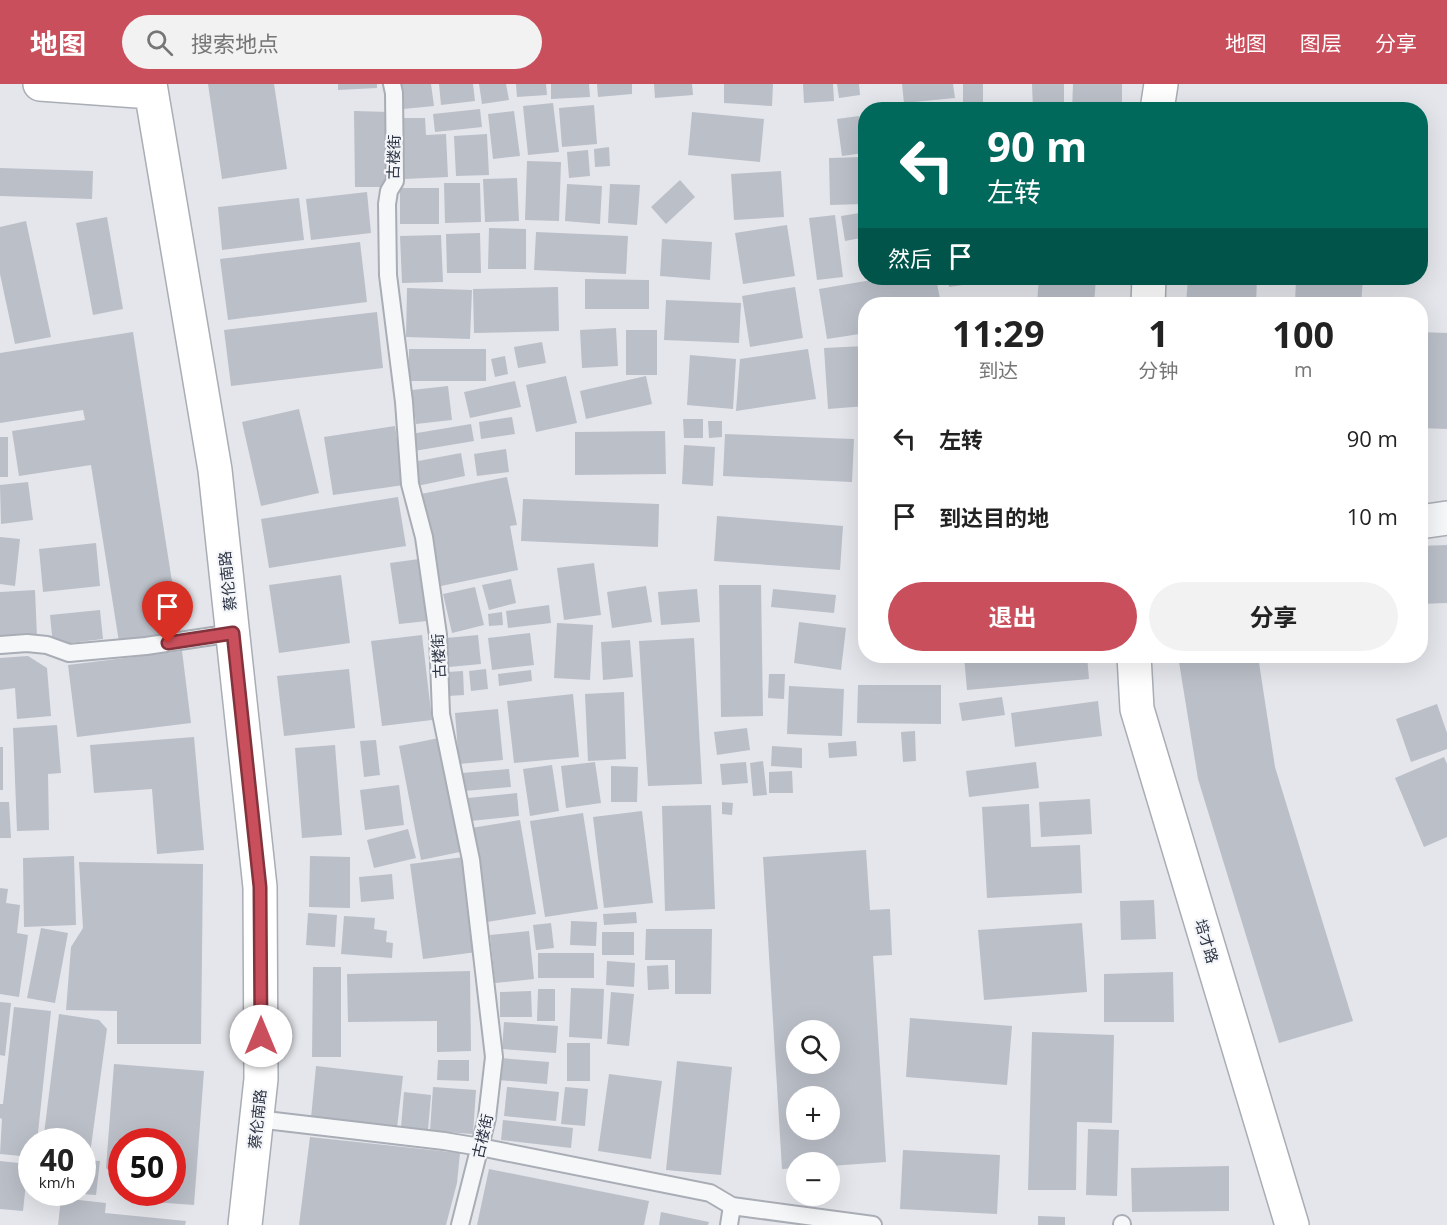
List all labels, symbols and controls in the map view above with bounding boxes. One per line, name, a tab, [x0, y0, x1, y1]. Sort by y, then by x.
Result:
search box	[122, 15, 542, 69]
text: 地图	[30, 24, 86, 62]
icon: search	[143, 26, 176, 59]
text: 搜索地点	[191, 28, 279, 58]
text: 地图	[1225, 29, 1267, 57]
text: 图层	[1300, 29, 1342, 57]
text: 分享	[1375, 29, 1417, 57]
text: 90 m	[987, 117, 1087, 174]
icon: left	[888, 126, 966, 204]
street label: 古楼街	[382, 134, 404, 180]
text: 左转	[987, 173, 1041, 210]
icon: arrive	[944, 240, 977, 273]
text: 然后	[888, 243, 932, 273]
text: 11:29	[952, 309, 1045, 358]
text: 1	[1148, 309, 1169, 358]
text: 100	[1272, 310, 1334, 359]
text: m	[1294, 356, 1312, 383]
text: 到达	[978, 357, 1018, 384]
text: 分钟	[1138, 357, 1178, 384]
icon: left	[888, 422, 921, 455]
text: 90 m	[1347, 423, 1398, 453]
text: 左转	[939, 424, 983, 454]
icon: arrive	[888, 500, 921, 533]
text: 10 m	[1347, 501, 1398, 531]
text: 到达目的地	[939, 502, 1049, 532]
street label: 蔡伦南路	[214, 550, 240, 612]
pin	[142, 581, 193, 643]
button: 退出	[888, 582, 1137, 651]
button: 分享	[1149, 582, 1398, 651]
icon: arrive	[151, 590, 184, 623]
street label: 古楼街	[427, 633, 449, 679]
street label: 培才路	[1191, 917, 1223, 965]
position arrow	[229, 1004, 293, 1068]
map controls	[786, 1020, 840, 1206]
button: search	[786, 1020, 840, 1074]
button: +	[786, 1086, 840, 1140]
street label: 蔡伦南路	[244, 1088, 270, 1150]
street label: 古楼街	[467, 1112, 497, 1160]
speed limit sign: 50	[108, 1128, 186, 1206]
text: 40	[40, 1139, 74, 1180]
button: −	[786, 1152, 840, 1206]
text: km/h	[39, 1172, 75, 1192]

